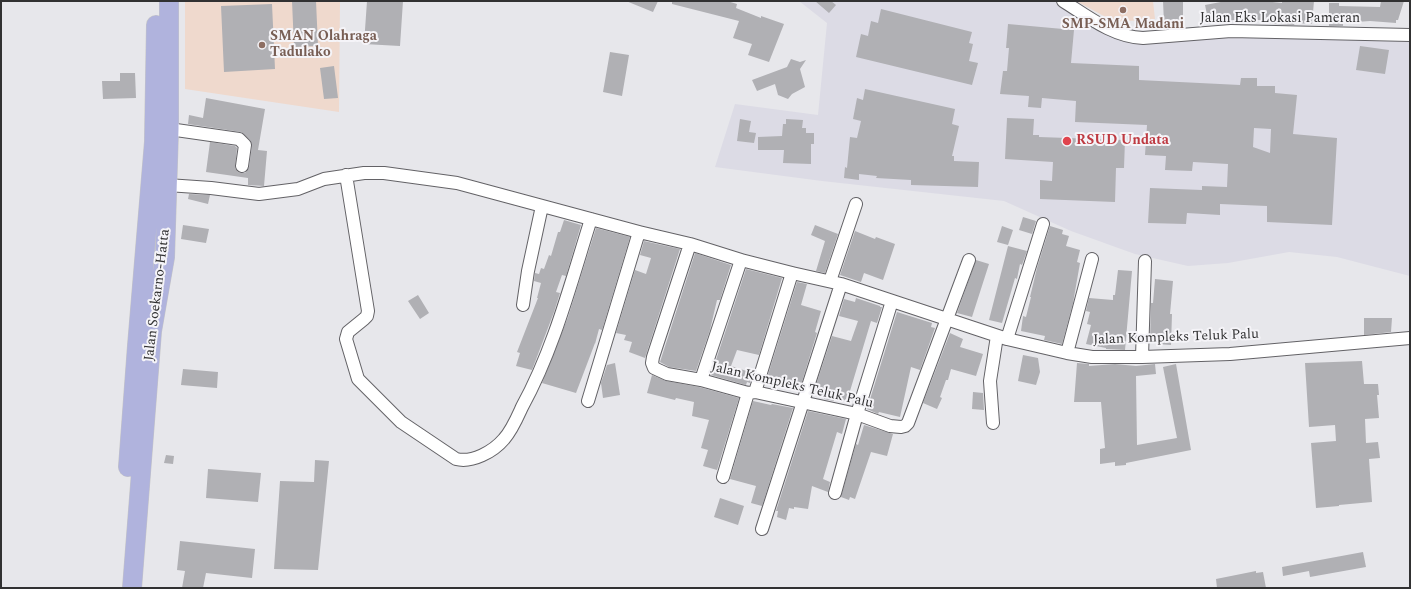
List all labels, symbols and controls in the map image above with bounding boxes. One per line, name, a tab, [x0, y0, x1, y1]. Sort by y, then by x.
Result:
marker: SMP-SMA Madani	[1118, 5, 1128, 15]
street label: Jalan Eks Lokasi Pameran	[1200, 11, 1360, 27]
place label: SMP-SMA Madani	[1062, 17, 1184, 33]
place label: SMAN Olahraga Tadulako	[270, 29, 377, 62]
marker: SMAN Olahraga Tadulako	[257, 40, 267, 50]
place label: RSUD Undata	[1076, 133, 1169, 149]
marker: RSUD Undata	[1061, 135, 1073, 147]
street label: Jalan Soekarno-Hatta	[142, 228, 174, 362]
street label: Jalan Kompleks Teluk Palu	[1093, 327, 1259, 349]
street label: Jalan Kompleks Teluk Palu	[709, 359, 875, 413]

